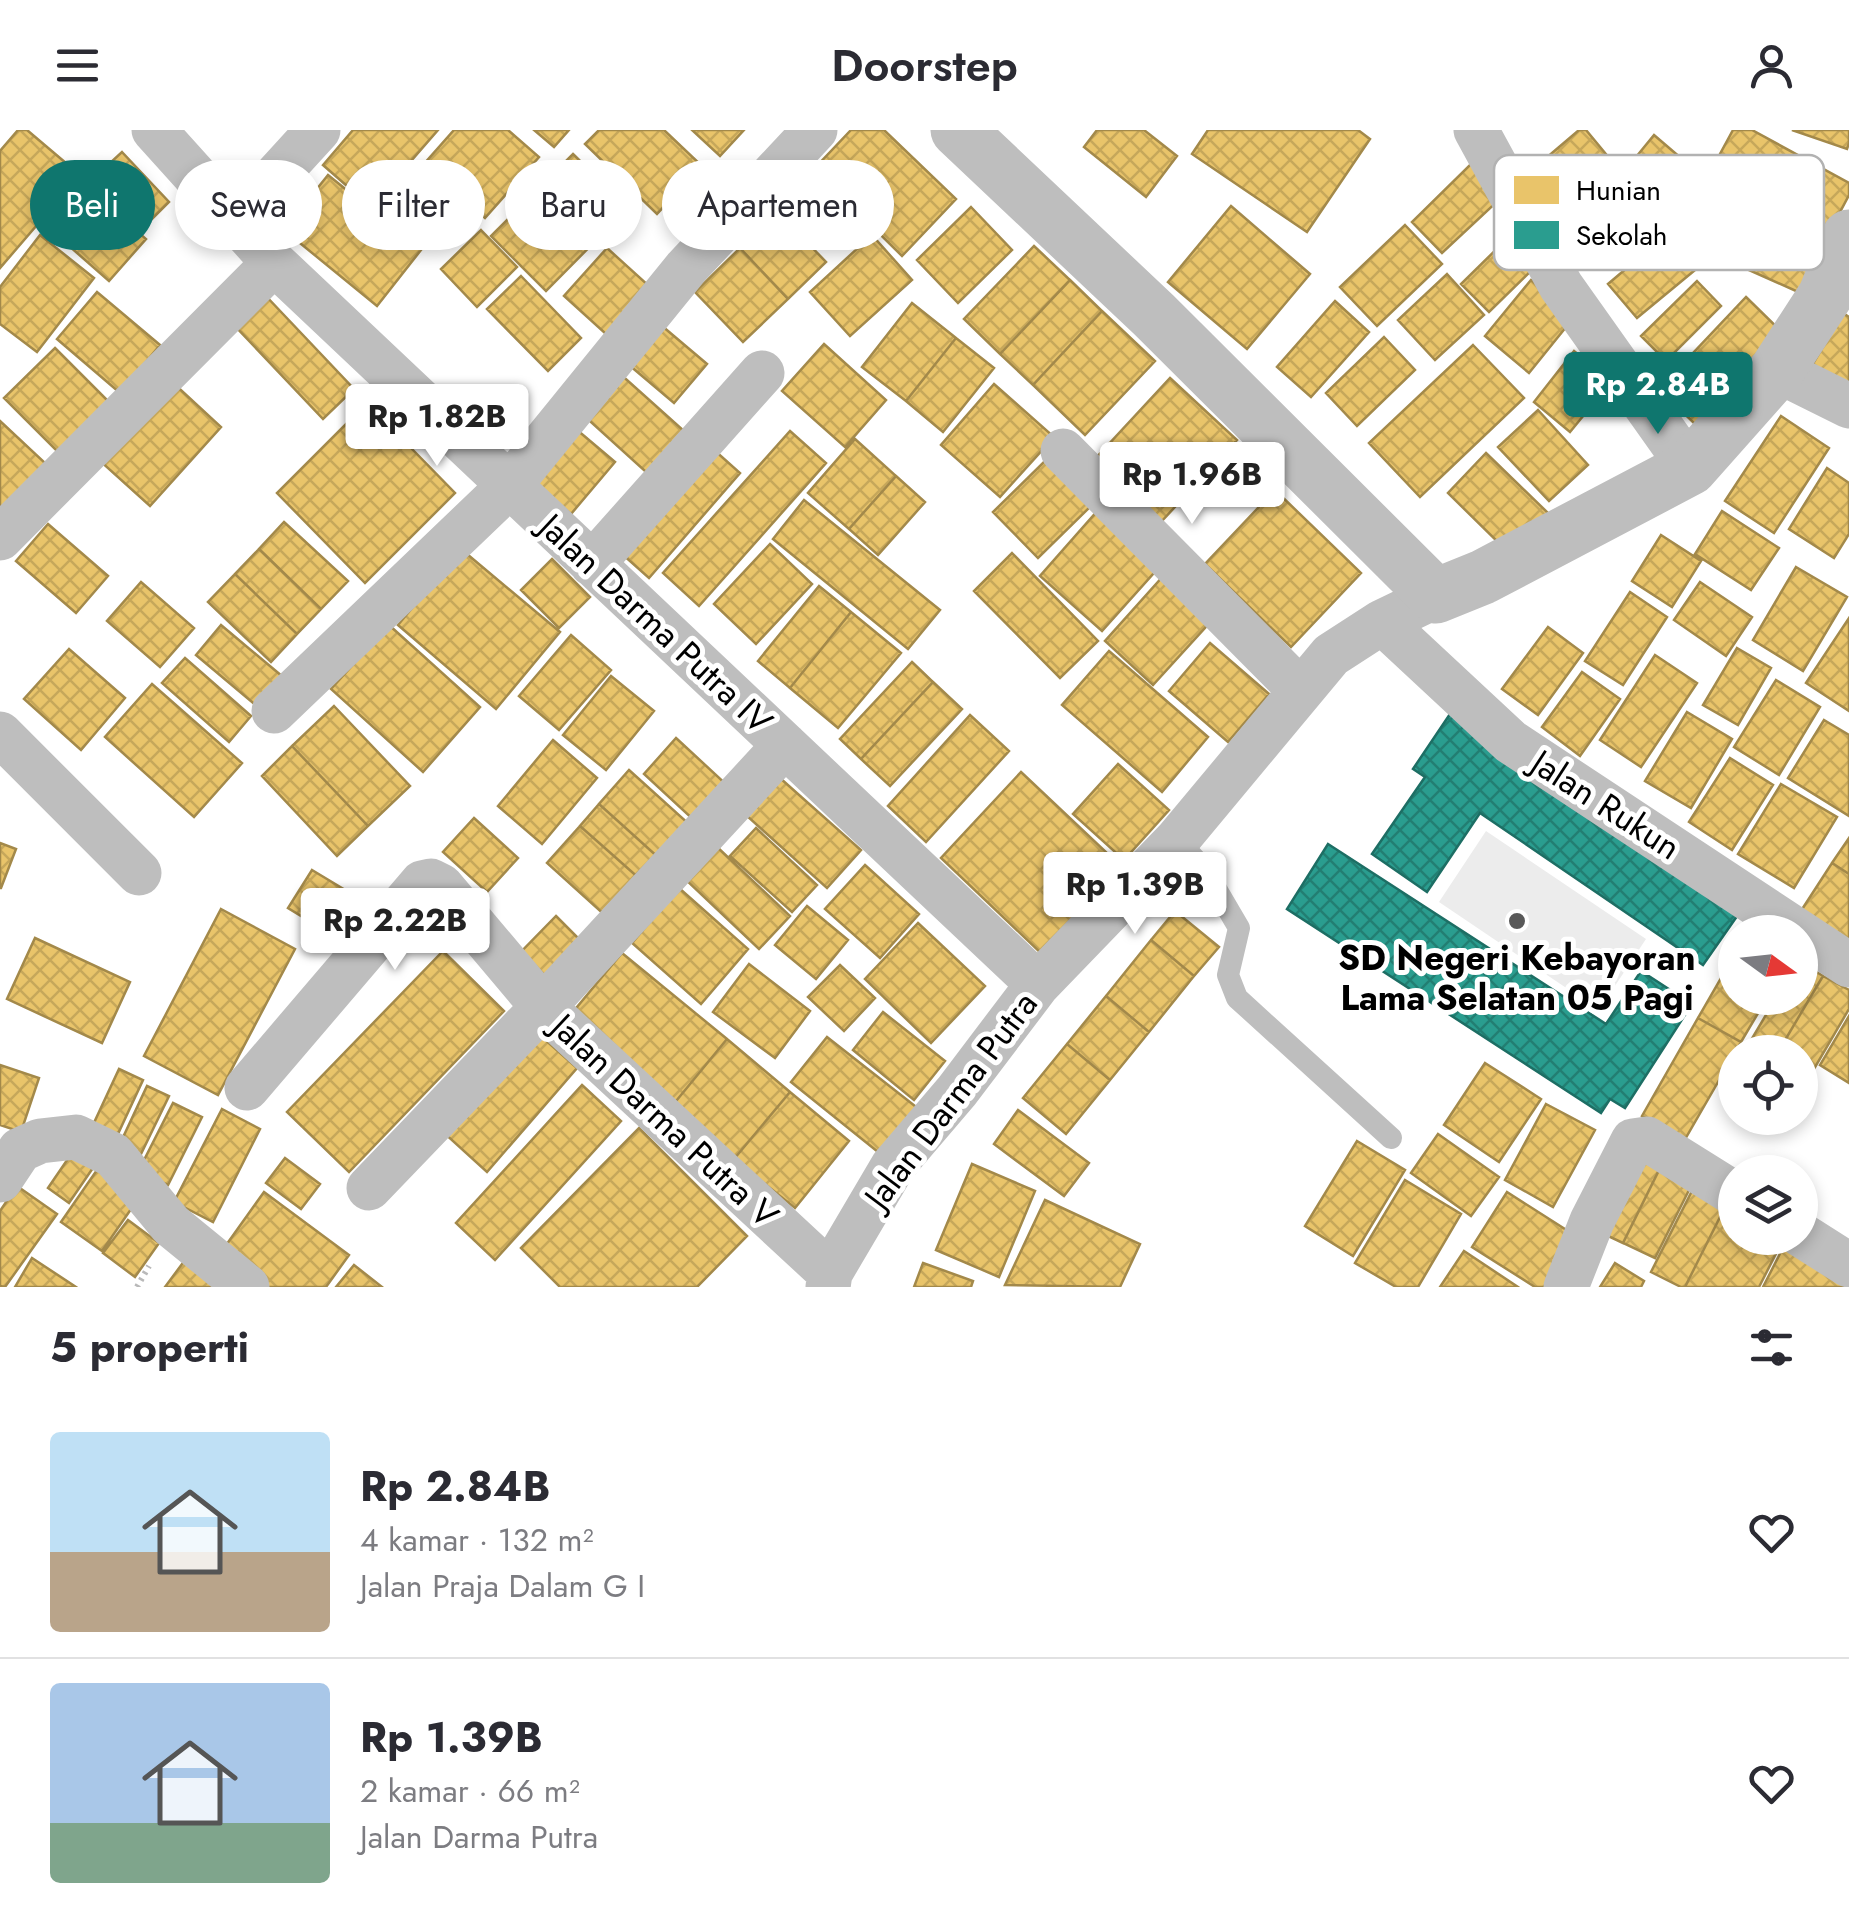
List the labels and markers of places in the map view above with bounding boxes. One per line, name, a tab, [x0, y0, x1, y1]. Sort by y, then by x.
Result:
pin: Rp 2.84B	[1555, 352, 1761, 437]
pin: Rp 1.82B	[334, 384, 540, 469]
pin: Rp 1.96B	[1089, 442, 1295, 527]
pin: Rp 1.39B	[1032, 852, 1238, 937]
pin: Rp 2.22B	[292, 888, 498, 973]
marker: SD Negeri Kebayoran Lama Selatan 05 Pagi	[1506, 910, 1528, 932]
place label: SD Negeri Kebayoran Lama Selatan 05 Pagi	[1338, 933, 1696, 1023]

